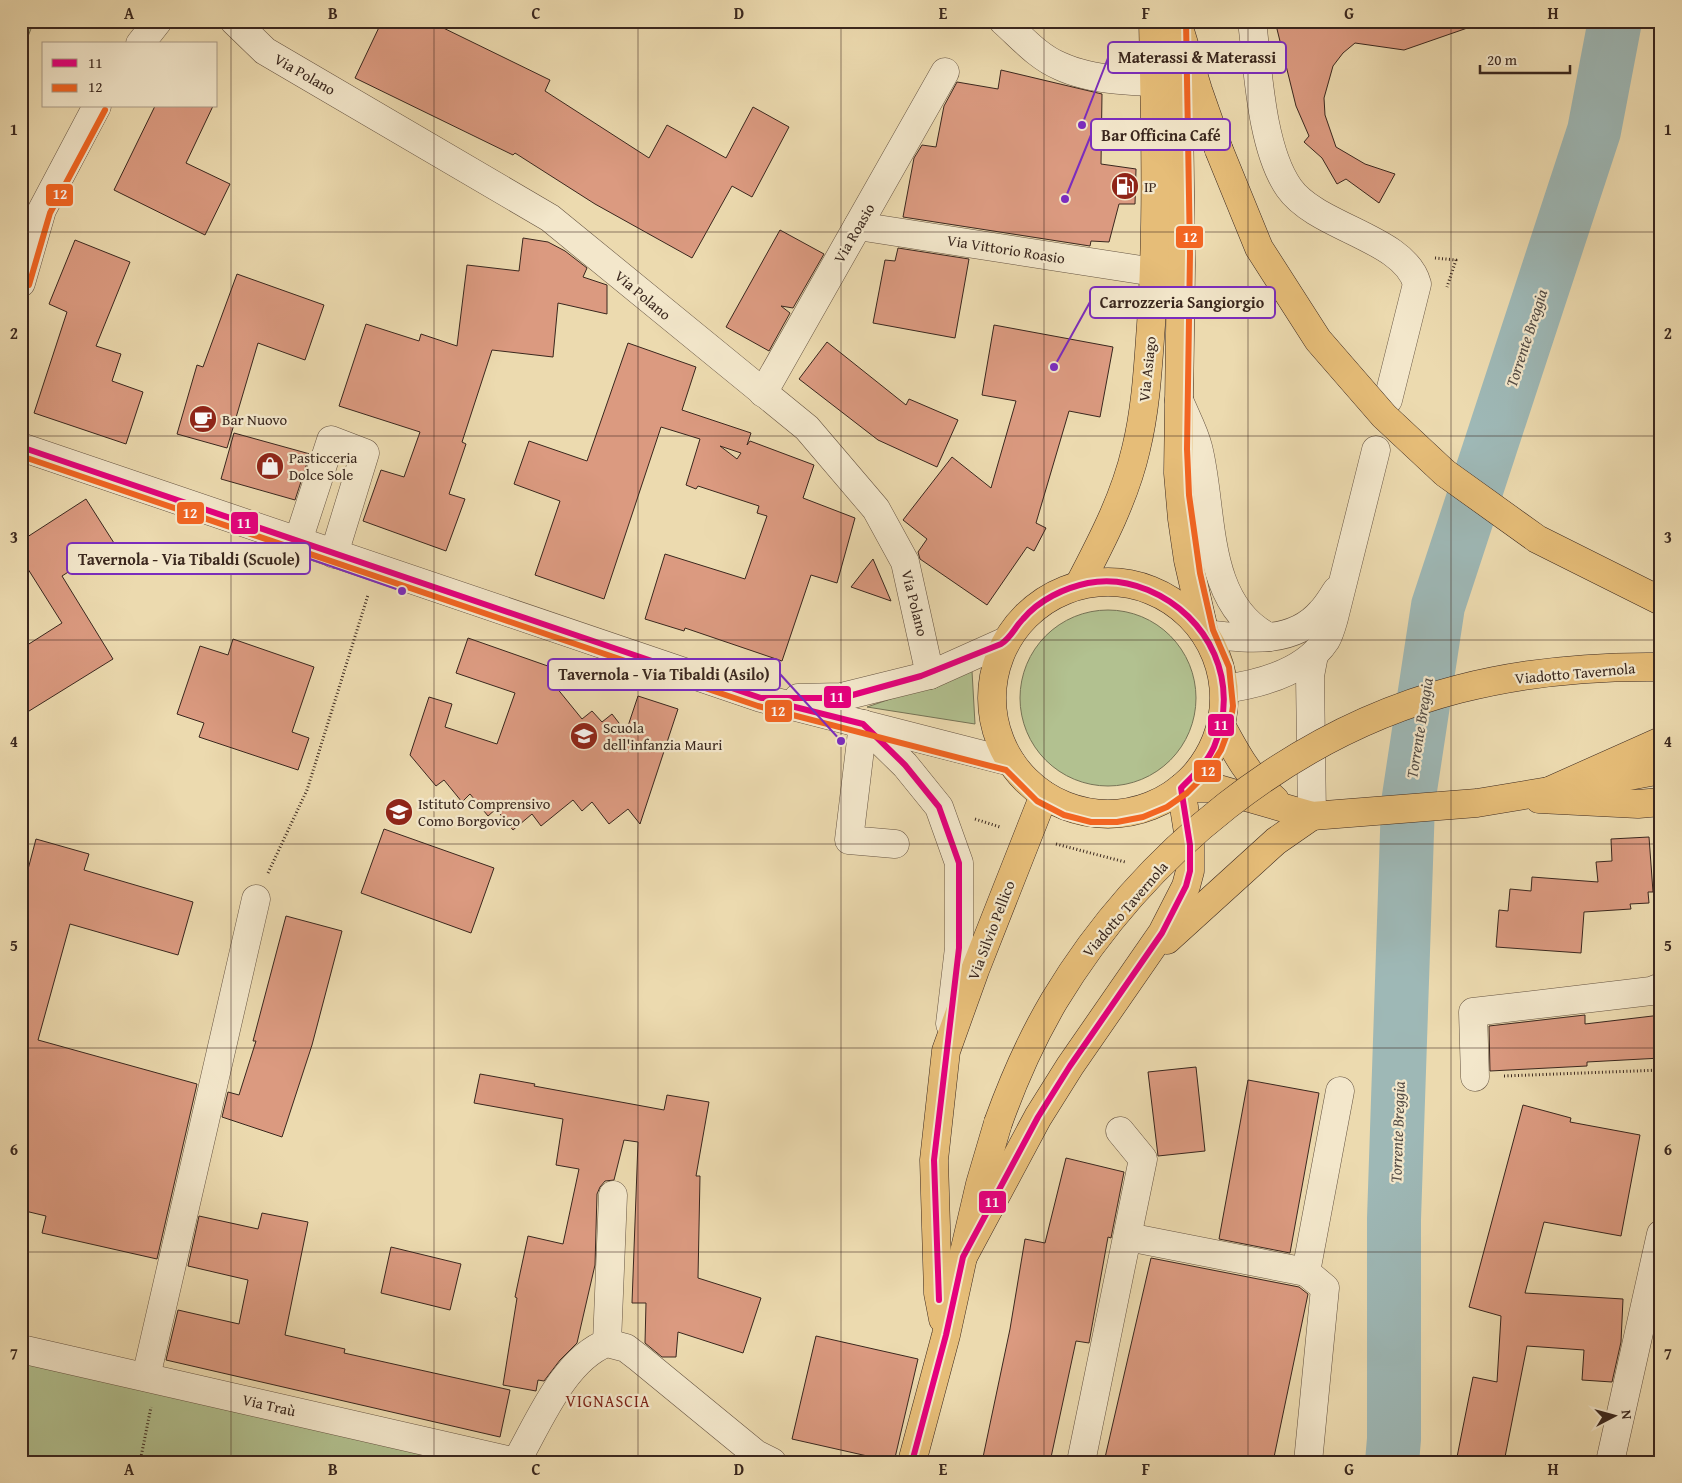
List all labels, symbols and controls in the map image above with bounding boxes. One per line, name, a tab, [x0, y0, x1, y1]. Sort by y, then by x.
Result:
text: A	[124, 1, 135, 25]
text: B	[328, 1, 338, 25]
text: C	[531, 1, 541, 25]
text: D	[734, 1, 744, 25]
text: E	[939, 1, 948, 25]
text: F	[1142, 1, 1150, 25]
text: G	[1344, 1, 1354, 25]
text: H	[1547, 1, 1559, 25]
legend	[42, 42, 218, 108]
callout: Materassi & Materassi	[1108, 42, 1286, 73]
scale bar	[1480, 42, 1570, 74]
text: Materassi & Materassi	[1118, 45, 1276, 69]
street label: Via Polano	[271, 48, 340, 100]
text: 20 m	[1487, 49, 1518, 70]
text: 11	[88, 52, 102, 73]
text: 12	[88, 76, 102, 97]
text: 1	[10, 117, 18, 141]
text: 1	[1664, 117, 1672, 141]
callout: Bar Officina Café	[1091, 119, 1230, 150]
text: Bar Officina Café	[1101, 123, 1221, 147]
fuel station icon: IP	[1110, 171, 1140, 201]
place label: IP	[1144, 176, 1157, 197]
line badge: 12	[45, 183, 74, 207]
text: 12	[53, 184, 67, 204]
street label: Via Roasio	[829, 199, 880, 267]
line badge: 12	[1175, 225, 1204, 249]
text: 12	[1183, 227, 1197, 247]
street label: Via Vittorio Roasio	[945, 229, 1067, 269]
street label: Via Polano	[610, 265, 676, 325]
water label: Torrente Breggia	[1499, 285, 1553, 390]
callout: Carrozzeria Sangiorgio	[1090, 287, 1275, 318]
text: Carrozzeria Sangiorgio	[1100, 290, 1265, 314]
text: 2	[10, 321, 18, 345]
text: 2	[1664, 321, 1672, 345]
street label: Via Asiago	[1133, 335, 1161, 403]
cafe icon: Bar Nuovo	[188, 404, 218, 434]
place label: Bar Nuovo	[222, 409, 288, 430]
place label: Pasticceria Dolce Sole	[289, 447, 357, 485]
shop icon: Pasticceria Dolce Sole	[255, 451, 285, 481]
line badge: 12	[176, 501, 205, 525]
text: 12	[183, 503, 197, 523]
line badge: 11	[230, 511, 259, 535]
text: 11	[237, 513, 251, 533]
text: 3	[10, 525, 18, 549]
text: 3	[1664, 525, 1672, 549]
callout: Tavernola - Via Tibaldi (Scuole)	[67, 543, 310, 574]
text: Tavernola - Via Tibaldi (Scuole)	[78, 547, 300, 571]
street label: Via Polano	[897, 568, 933, 639]
street label: Viadotto Tavernola	[1514, 657, 1636, 689]
callout: Tavernola - Via Tibaldi (Asilo)	[548, 659, 780, 690]
text: Tavernola - Via Tibaldi (Asilo)	[558, 662, 770, 686]
water label: Torrente Breggia	[1399, 675, 1439, 780]
line badge: 11	[823, 685, 852, 709]
text: 11	[830, 687, 844, 707]
line badge: 12	[764, 699, 793, 723]
text: 12	[771, 701, 785, 721]
line badge: 11	[1207, 713, 1235, 737]
text: 11	[1214, 715, 1228, 735]
place label: Scuola dell'infanzia Mauri	[603, 717, 722, 755]
school or university icon: Scuola dell'infanzia Mauri	[569, 721, 599, 751]
text: 4	[10, 729, 18, 753]
text: 4	[1664, 729, 1672, 753]
line badge: 12	[1193, 759, 1222, 783]
text: 12	[1201, 761, 1215, 781]
place label: Istituto Comprensivo Como Borgovico	[418, 793, 551, 831]
school or university icon: Istituto Comprensivo Como Borgovico	[384, 797, 414, 827]
street label: Viadotto Tavernola	[1077, 857, 1173, 961]
street label: Via Silvio Pellico	[962, 877, 1020, 983]
text: 5	[10, 933, 18, 957]
text: 5	[1664, 933, 1672, 957]
water label: Torrente Breggia	[1383, 1080, 1411, 1183]
text: 6	[10, 1137, 18, 1161]
text: 6	[1664, 1137, 1672, 1161]
line badge: 11	[978, 1190, 1007, 1214]
text: 11	[985, 1192, 999, 1212]
text: 7	[10, 1341, 18, 1365]
text: 7	[1664, 1341, 1672, 1365]
street label: Via Traù	[240, 1389, 299, 1422]
district label: VIGNASCIA	[565, 1389, 651, 1413]
north arrow	[1590, 1390, 1640, 1440]
text: N	[1616, 1409, 1637, 1421]
text: A	[124, 1457, 135, 1481]
text: B	[328, 1457, 338, 1481]
text: C	[531, 1457, 541, 1481]
text: D	[734, 1457, 744, 1481]
text: E	[939, 1457, 948, 1481]
text: F	[1142, 1457, 1150, 1481]
text: G	[1344, 1457, 1354, 1481]
text: H	[1547, 1457, 1559, 1481]

